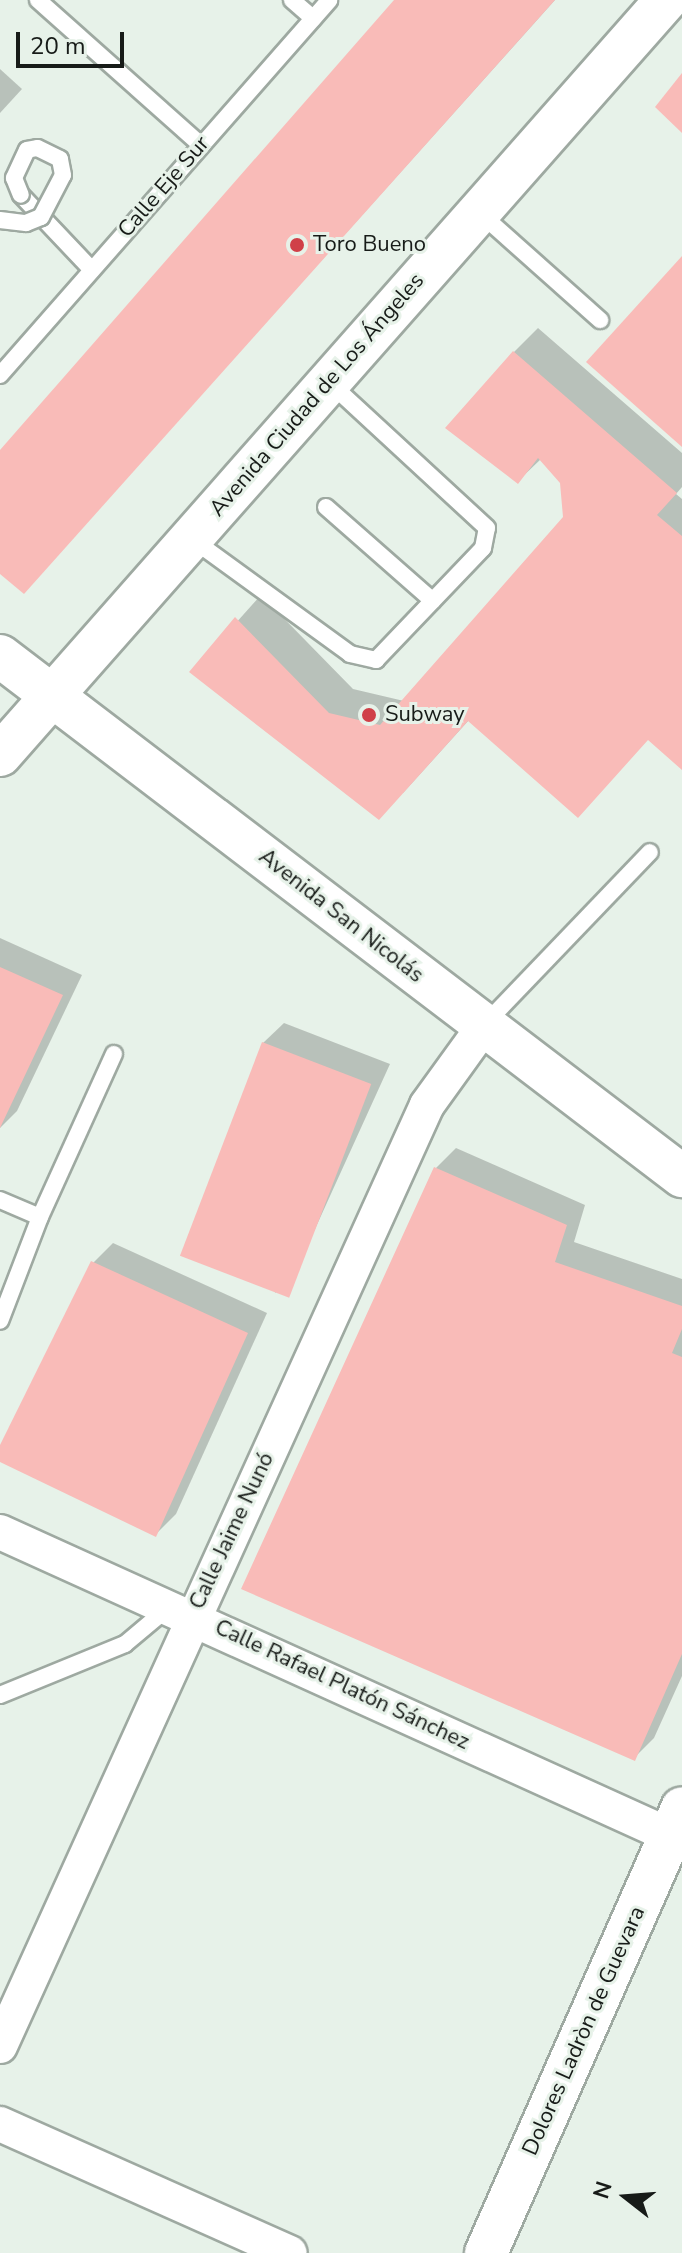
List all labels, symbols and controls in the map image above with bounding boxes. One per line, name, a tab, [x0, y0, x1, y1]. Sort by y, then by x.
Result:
scale bar	[20, 16, 128, 66]
text: 20 m	[30, 30, 86, 62]
street label: Calle Eje Sur	[113, 131, 215, 243]
place label: Toro Bueno	[313, 232, 426, 258]
marker: Toro Bueno	[288, 236, 306, 254]
street label: Avenida Ciudad de Los Ángeles	[204, 268, 430, 522]
place label: Subway	[385, 702, 465, 728]
marker: Subway	[360, 706, 378, 724]
street label: Avenida San Nicolás	[253, 843, 429, 989]
street label: Calle Jaime Nunó	[184, 1448, 280, 1614]
street label: Calle Rafael Platón Sánchez	[211, 1614, 473, 1756]
street label: Dolores Ladròn de Guevara	[517, 1902, 651, 2160]
north arrow	[586, 2157, 666, 2237]
text: N	[586, 2178, 620, 2202]

